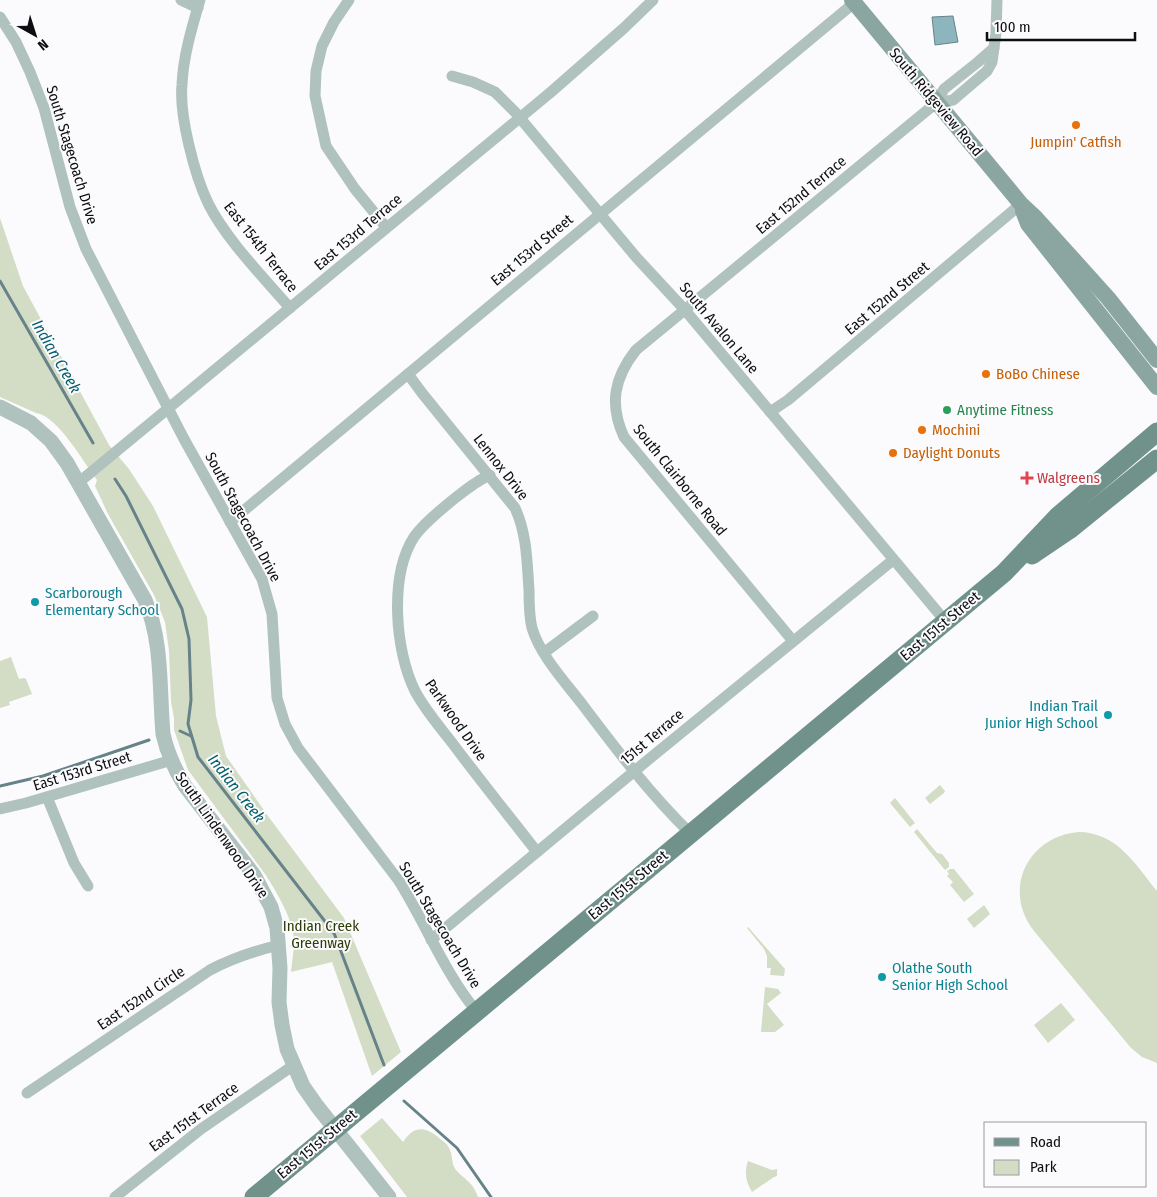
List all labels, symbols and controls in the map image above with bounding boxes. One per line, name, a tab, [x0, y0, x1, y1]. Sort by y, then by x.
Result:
north arrow	[10, 10, 60, 60]
scale bar	[987, 10, 1134, 42]
text: 100 m	[994, 18, 1031, 36]
text: N	[34, 35, 51, 54]
street label: South Ridgeview Road	[885, 44, 987, 160]
street label: South Stagecoach Drive	[42, 83, 102, 227]
marker: Jumpin' Catfish	[1070, 119, 1082, 131]
place label: Jumpin' Catfish	[1030, 133, 1122, 151]
street label: East 152nd Terrace	[752, 152, 850, 238]
street label: East 153rd Terrace	[310, 190, 406, 274]
street label: East 154th Terrace	[220, 198, 302, 296]
street label: East 153rd Street	[487, 210, 577, 290]
street label: East 152nd Street	[841, 257, 933, 338]
street label: South Avalon Lane	[676, 279, 762, 377]
water label: Indian Creek	[28, 316, 85, 396]
place label: BoBo Chinese	[996, 365, 1080, 383]
marker: BoBo Chinese	[980, 368, 992, 380]
place label: Anytime Fitness	[957, 401, 1053, 419]
marker: Anytime Fitness	[941, 404, 953, 416]
street label: South Clairborne Road	[629, 421, 731, 539]
place label: Mochini	[932, 421, 980, 439]
marker: Mochini	[916, 424, 928, 436]
street label: Lennox Drive	[470, 430, 532, 504]
place label: Daylight Donuts	[903, 444, 1000, 462]
marker: Daylight Donuts	[887, 447, 899, 459]
street label: South Stagecoach Drive	[201, 449, 285, 585]
place label: Walgreens	[1037, 469, 1100, 487]
marker: Walgreens	[1021, 472, 1033, 484]
place label: Scarborough Elementary School	[45, 584, 159, 619]
street label: East 151st Street	[896, 587, 984, 665]
marker: Scarborough Elementary School	[29, 596, 41, 608]
street label: Parkwood Drive	[421, 676, 491, 764]
place label: Indian Trail Junior High School	[985, 697, 1098, 732]
street label: 151st Terrace	[617, 705, 687, 769]
marker: Indian Trail Junior High School	[1102, 709, 1114, 721]
street label: East 153rd Street	[31, 748, 133, 794]
water label: Indian Creek	[204, 750, 269, 826]
street label: South Lindenwood Drive	[172, 768, 272, 902]
street label: East 151st Street	[584, 846, 672, 924]
street label: South Stagecoach Drive	[395, 859, 485, 991]
park label: Indian Creek Greenway	[283, 917, 359, 952]
place label: Olathe South Senior High School	[892, 959, 1008, 994]
street label: East 152nd Circle	[94, 962, 188, 1034]
marker: Olathe South Senior High School	[876, 971, 888, 983]
street label: East 151st Terrace	[146, 1079, 242, 1155]
street label: East 151st Street	[273, 1105, 361, 1183]
legend	[984, 1122, 1147, 1187]
text: Road	[1030, 1133, 1061, 1151]
text: Park	[1030, 1158, 1057, 1176]

